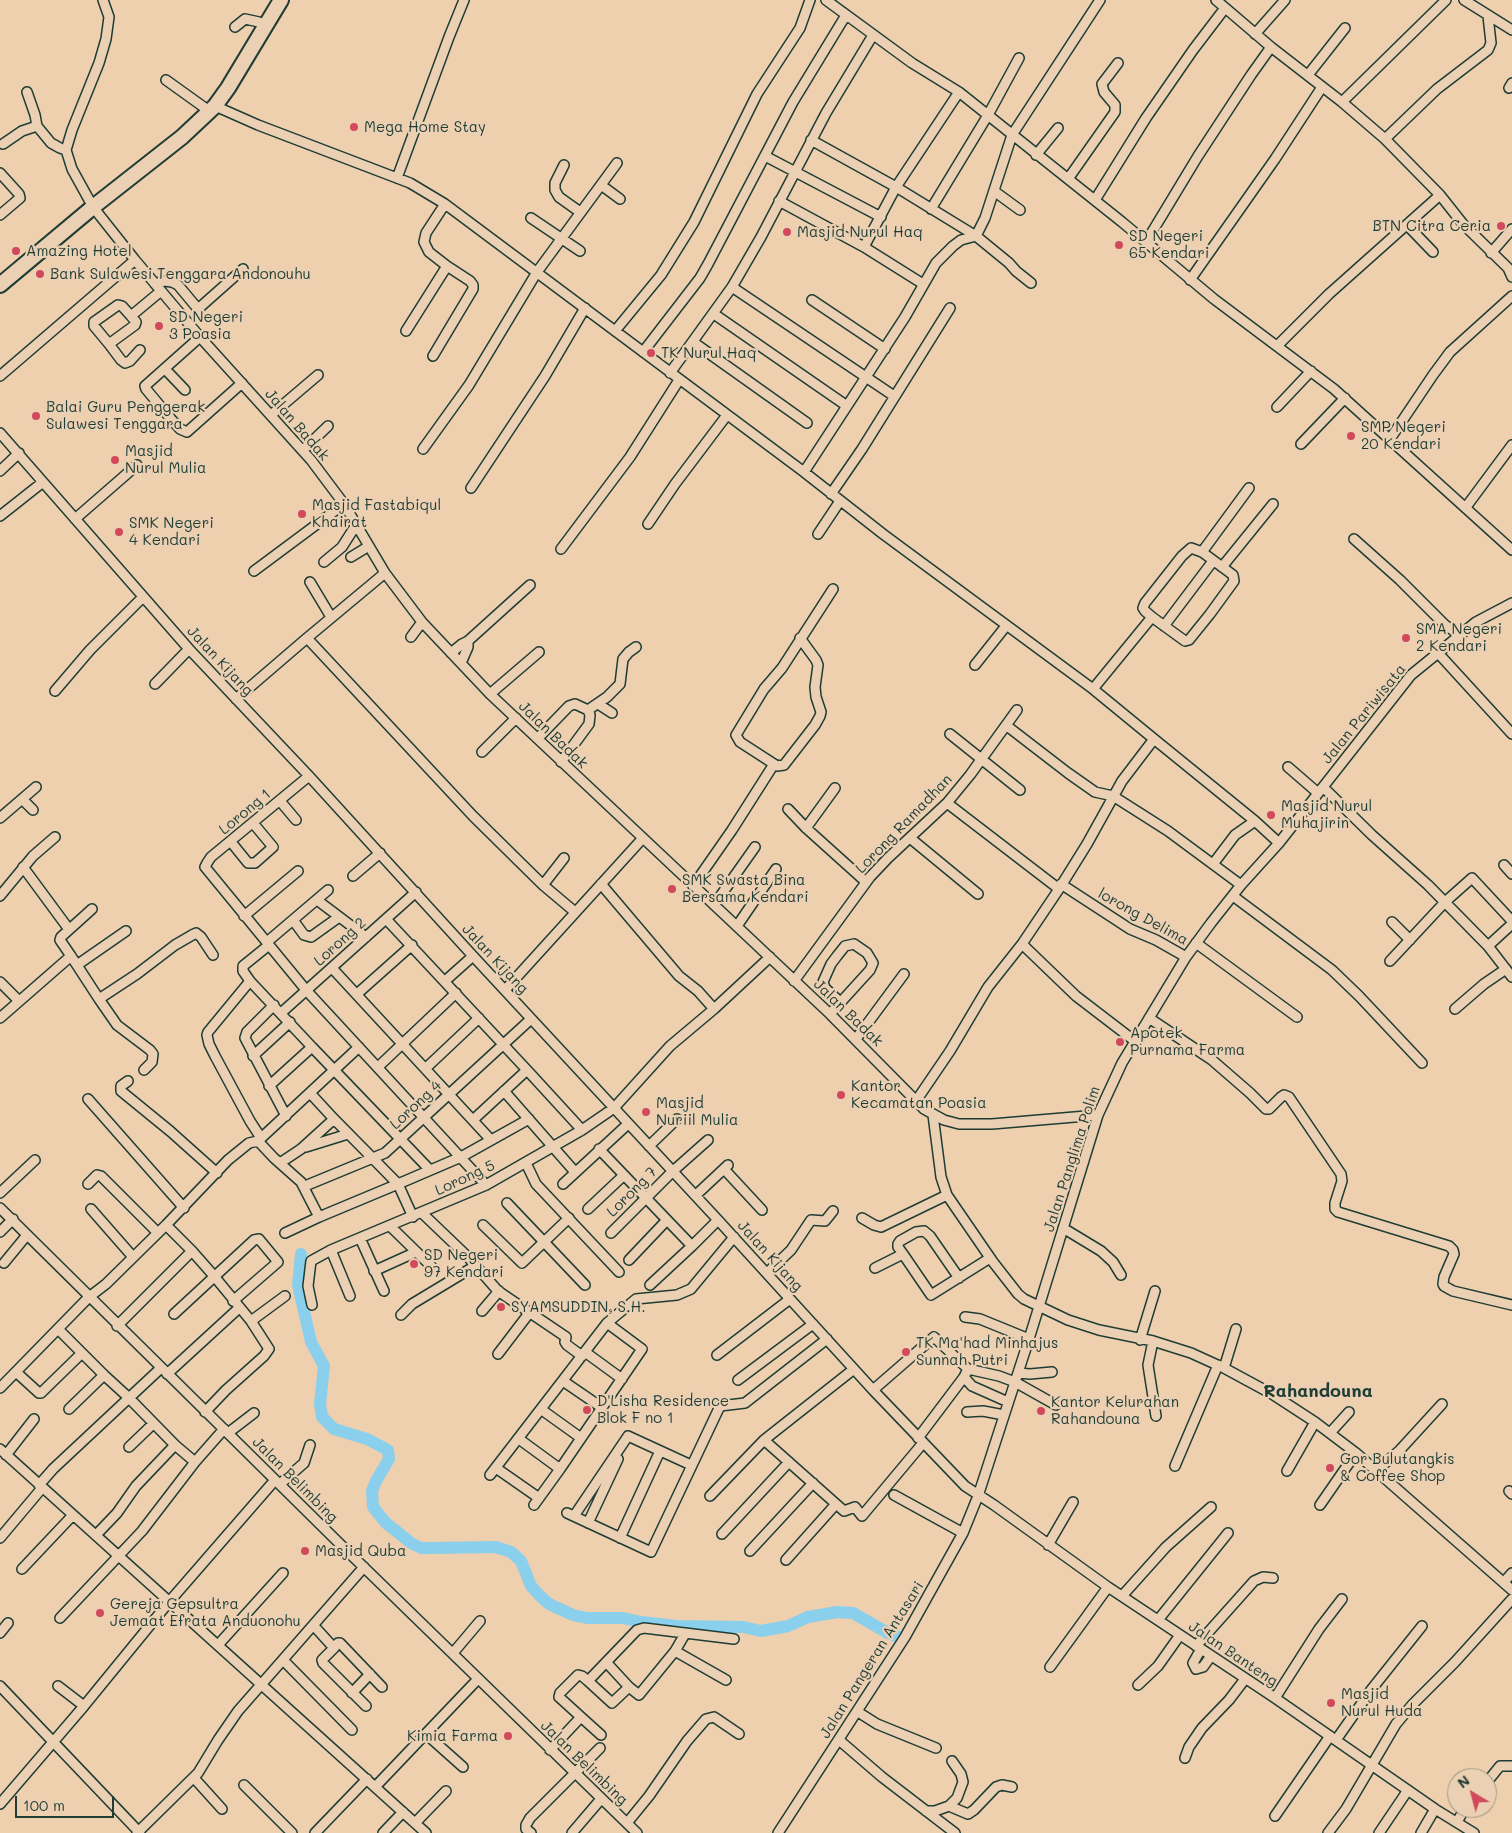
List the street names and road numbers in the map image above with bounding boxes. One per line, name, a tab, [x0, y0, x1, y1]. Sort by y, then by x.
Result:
street label: Jalan Badak	[261, 385, 333, 465]
street label: Jalan Kijang	[183, 622, 257, 700]
street label: Jalan Pariwisata	[1318, 660, 1410, 768]
street label: Jalan Badak	[515, 698, 591, 772]
street label: Lorong Ramadhan	[852, 771, 956, 877]
street label: Lorong 1	[216, 785, 274, 839]
street label: lorong Delima	[1095, 885, 1191, 949]
street label: Lorong 2	[310, 914, 370, 970]
street label: Jalan Kijang	[458, 920, 532, 998]
street label: Jalan Badak	[810, 976, 886, 1050]
street label: Lorong 4	[387, 1077, 445, 1133]
street label: Jalan Panglima Polim	[1040, 1084, 1104, 1234]
street label: Lorong 5	[432, 1156, 498, 1200]
street label: Lorong 7	[603, 1163, 661, 1221]
street label: Jalan Kijang	[734, 1217, 806, 1295]
street label: Jalan Belimbing	[248, 1433, 342, 1527]
street label: Jalan Pangeran Antasari	[816, 1578, 928, 1742]
street label: Jalan Banteng	[1185, 1618, 1281, 1690]
street label: Jalan Belimbing	[537, 1717, 631, 1809]

